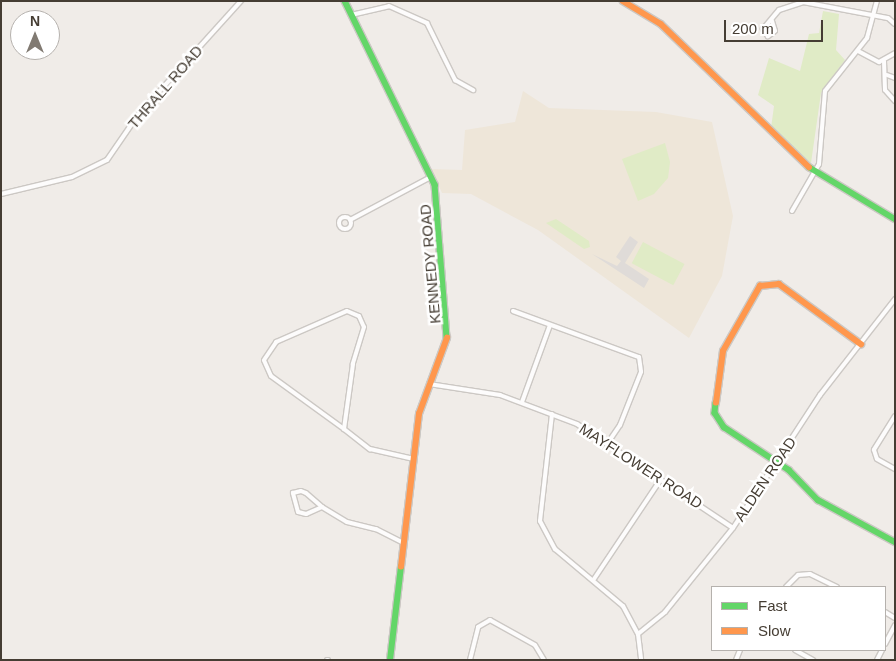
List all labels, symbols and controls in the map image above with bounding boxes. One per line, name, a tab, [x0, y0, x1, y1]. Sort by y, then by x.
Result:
north arrow	[10, 10, 60, 60]
scale bar	[726, 10, 825, 42]
text: N	[30, 13, 40, 29]
text: 200 m	[732, 20, 774, 37]
street label: THRALL ROAD	[124, 41, 206, 133]
street label: KENNEDY ROAD	[416, 203, 444, 325]
street label: MAYFLOWER ROAD	[576, 419, 706, 513]
street label: ALDEN ROAD	[730, 434, 800, 524]
legend	[711, 586, 886, 651]
text: Fast	[758, 597, 787, 614]
text: Slow	[758, 622, 791, 639]

